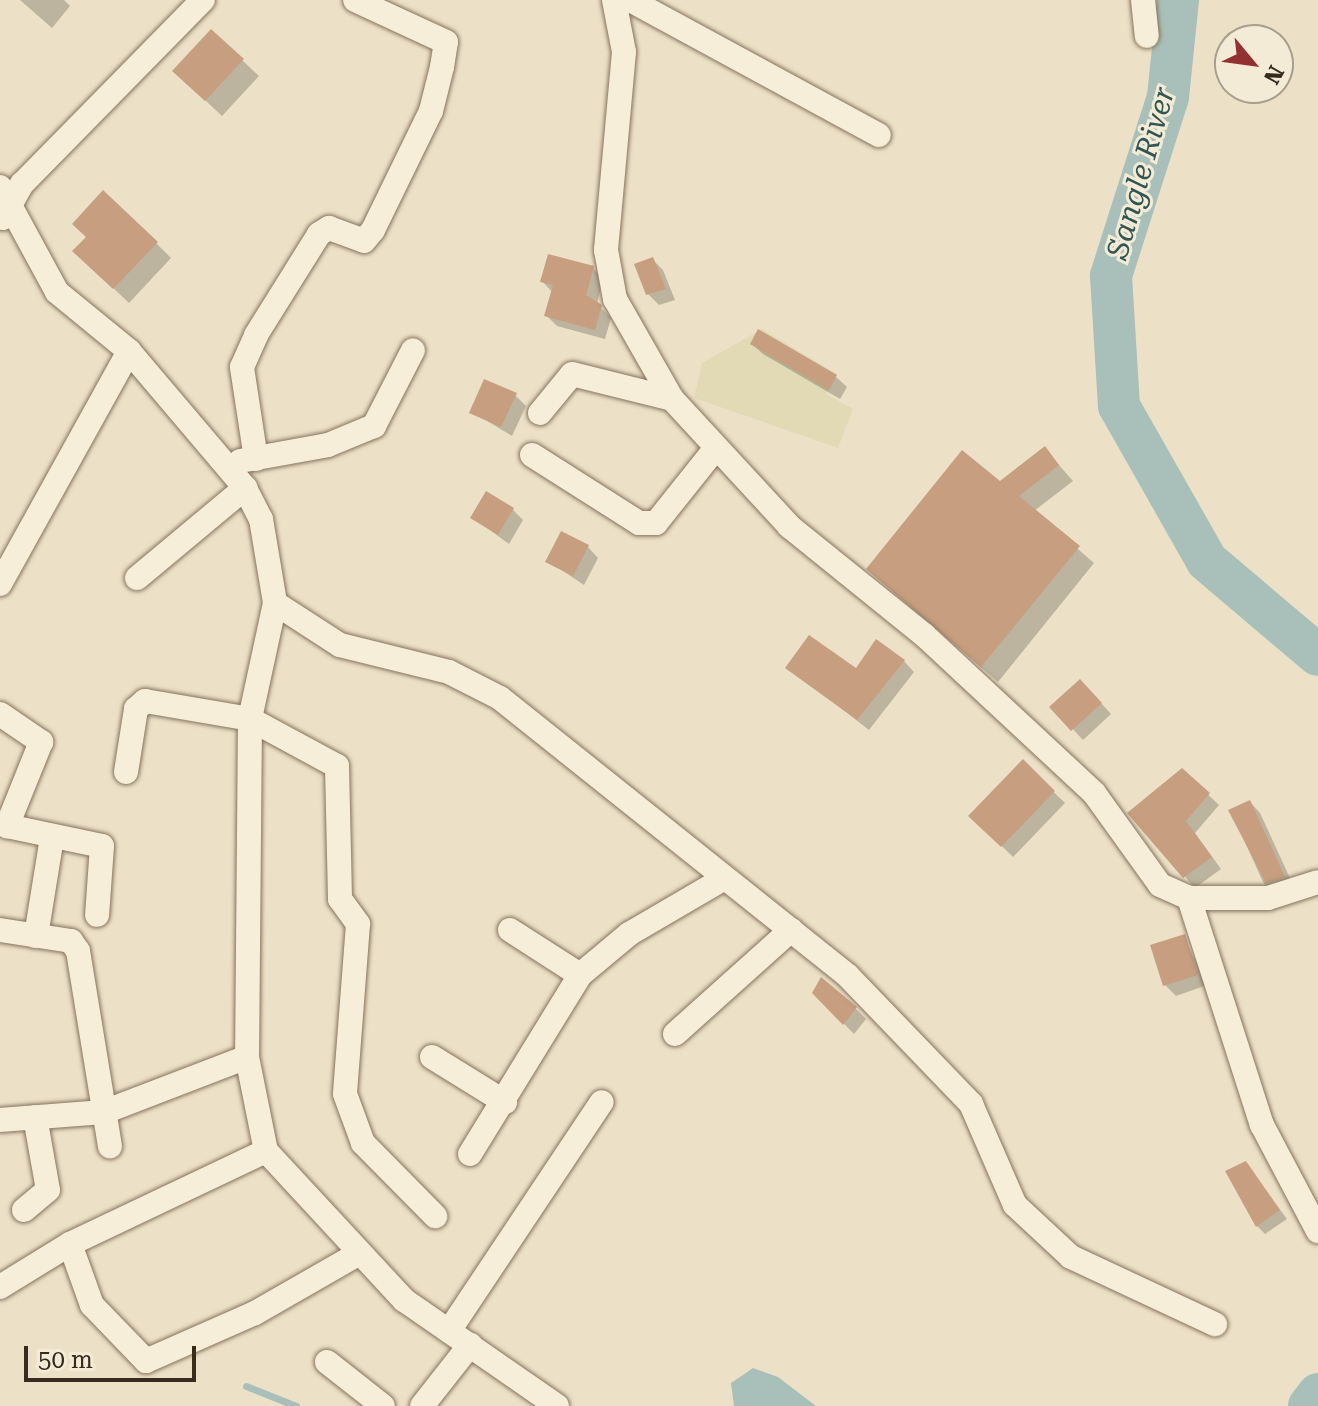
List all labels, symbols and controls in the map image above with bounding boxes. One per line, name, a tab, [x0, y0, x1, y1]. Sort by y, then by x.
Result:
north arrow	[1214, 24, 1294, 104]
text: N	[1259, 61, 1289, 88]
water label: Sangle River	[1099, 83, 1183, 263]
scale bar	[28, 1330, 200, 1380]
text: 50 m	[38, 1346, 93, 1374]

